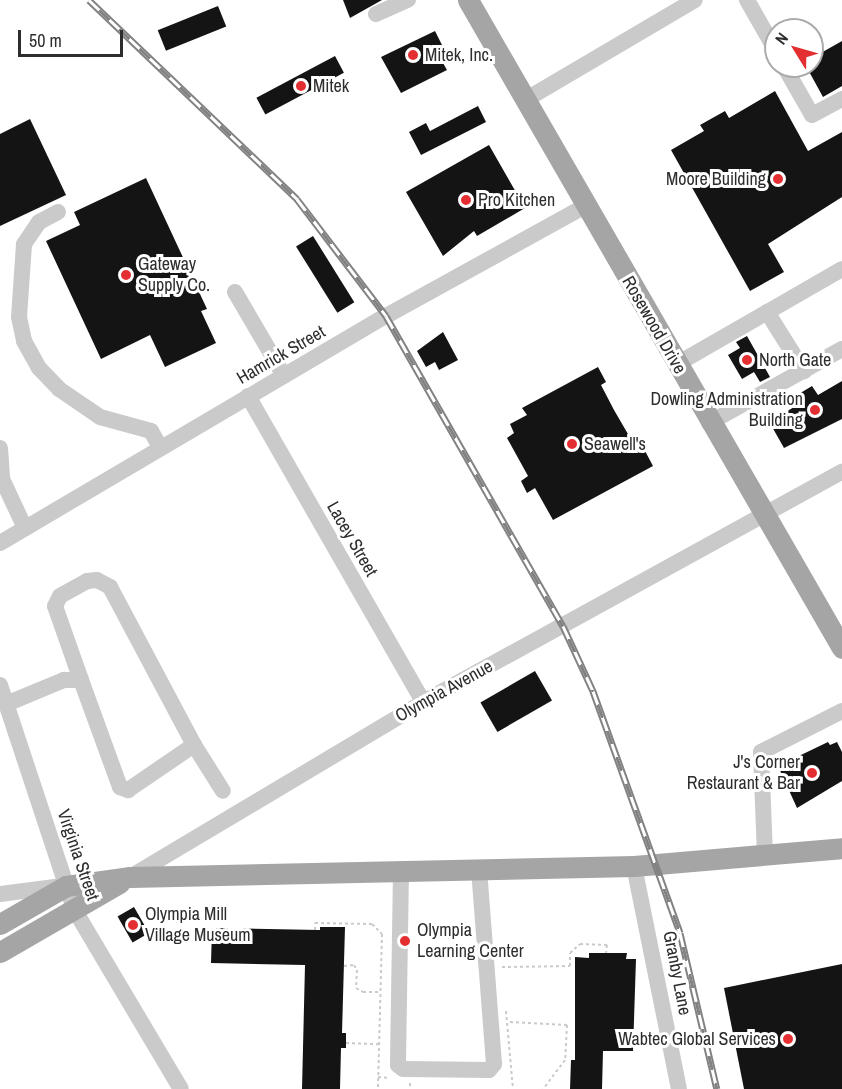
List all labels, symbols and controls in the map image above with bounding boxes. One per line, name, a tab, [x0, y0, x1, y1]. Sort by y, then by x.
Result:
scale bar	[21, 18, 126, 56]
north arrow	[764, 18, 824, 78]
text: 50 m	[29, 28, 62, 53]
text: N	[770, 28, 793, 49]
place label: Mitek, Inc.	[425, 44, 493, 66]
marker: Mitek, Inc.	[406, 48, 420, 62]
place label: Mitek	[313, 75, 349, 97]
marker: Mitek	[294, 79, 308, 93]
place label: Moore Building	[666, 168, 766, 190]
marker: Moore Building	[771, 172, 785, 186]
place label: Pro Kitchen	[478, 189, 555, 211]
marker: Pro Kitchen	[459, 193, 473, 207]
place label: Gateway Supply Co.	[138, 254, 210, 296]
marker: Gateway Supply Co.	[119, 268, 133, 282]
street label: Rosewood Drive	[617, 272, 691, 378]
street label: Hamrick Street	[233, 321, 329, 389]
place label: North Gate	[759, 349, 831, 371]
marker: North Gate	[740, 353, 754, 367]
place label: Dowling Administration Building	[650, 389, 803, 432]
marker: Dowling Administration Building	[808, 403, 822, 417]
place label: Seawell's	[584, 433, 646, 455]
marker: Seawell's	[565, 437, 579, 451]
street label: Lacey Street	[322, 498, 382, 580]
street label: Olympia Avenue	[391, 655, 497, 727]
place label: J's Corner Restaurant & Bar	[687, 752, 800, 795]
marker: J's Corner Restaurant & Bar	[805, 766, 819, 780]
street label: Virginia Street	[52, 807, 104, 903]
place label: Olympia Mill Village Museum	[145, 904, 251, 946]
marker: Olympia Mill Village Museum	[126, 918, 140, 932]
place label: Olympia Learning Center	[417, 920, 524, 962]
street label: Granby Lane	[658, 929, 696, 1017]
marker: Olympia Learning Center	[398, 934, 412, 948]
place label: Wabtec Global Services	[618, 1028, 776, 1050]
marker: Wabtec Global Services	[781, 1032, 795, 1046]

